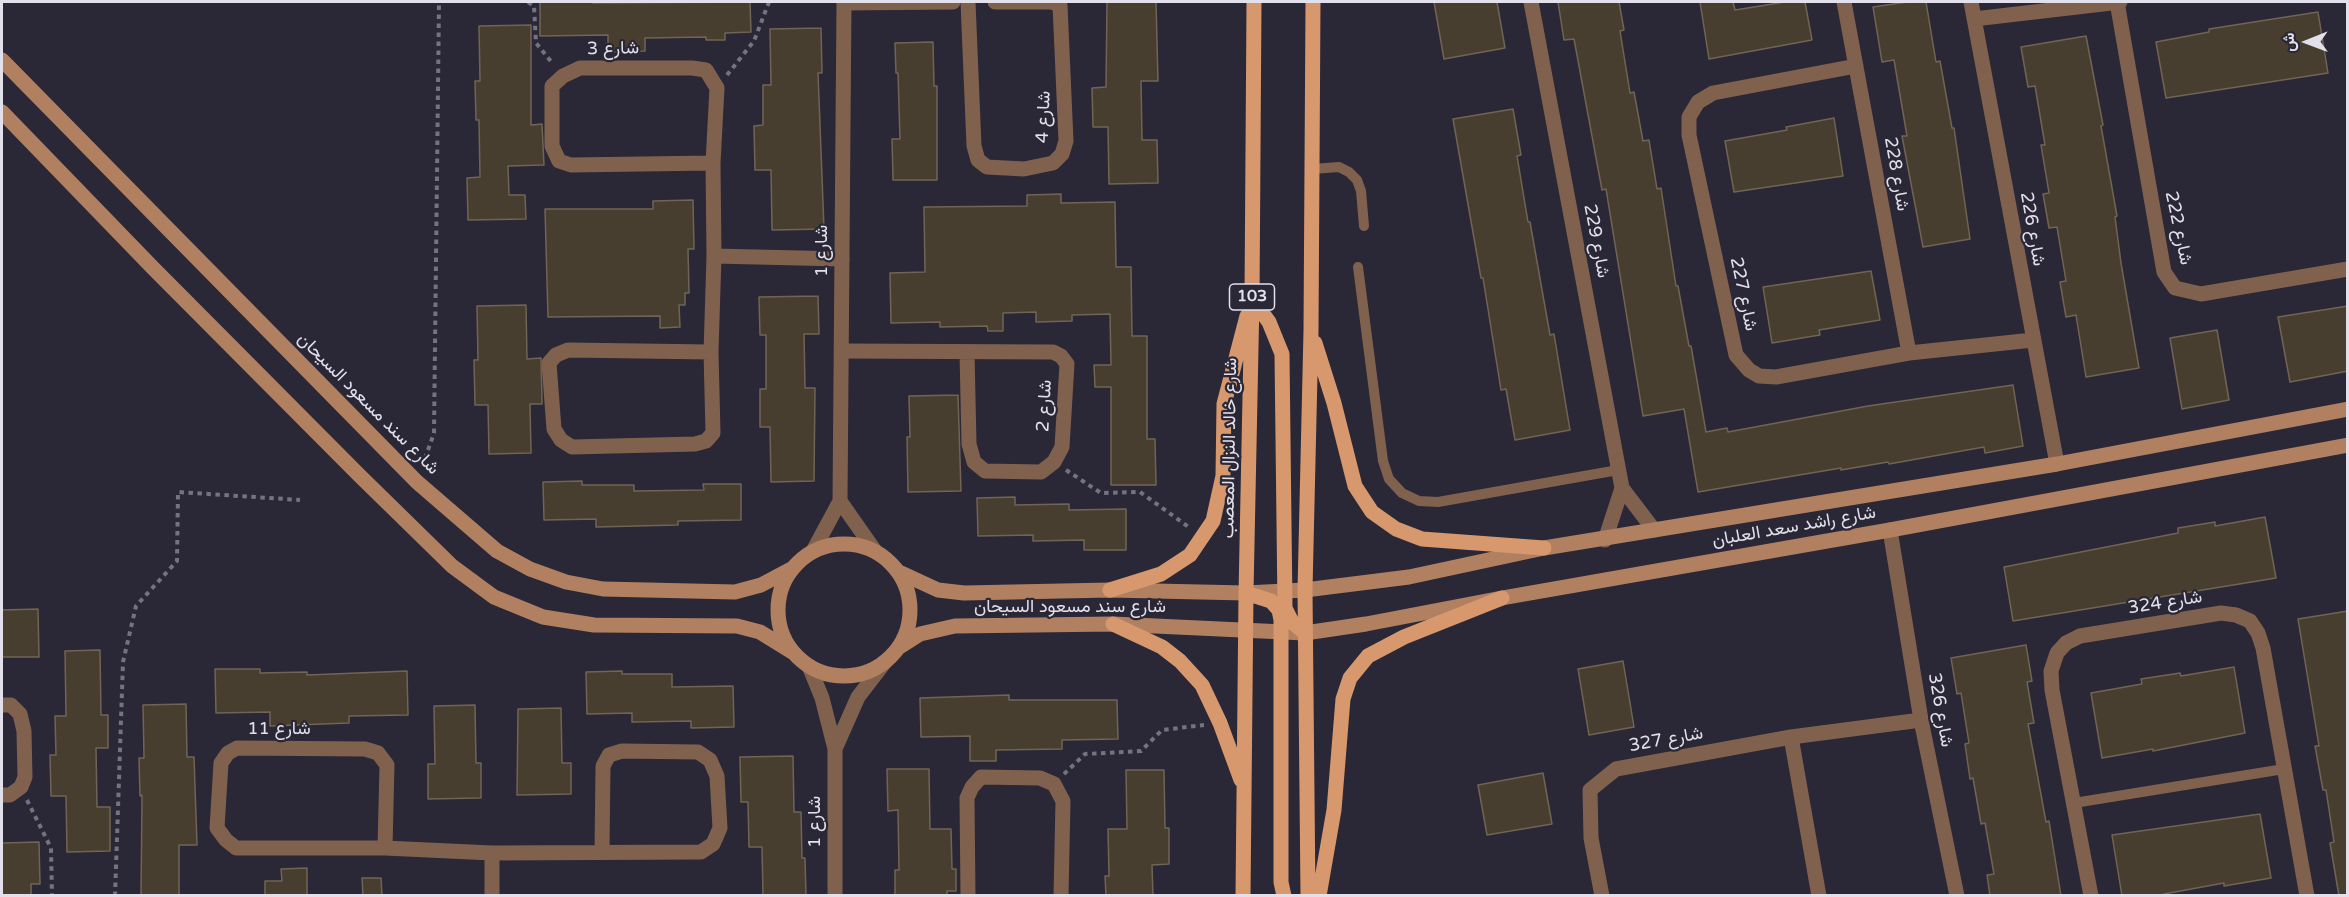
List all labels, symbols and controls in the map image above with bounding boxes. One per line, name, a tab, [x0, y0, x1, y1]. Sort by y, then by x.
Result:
north arrow	[2277, 12, 2337, 72]
text: ش	[2279, 33, 2299, 52]
street label: شارع 3	[587, 38, 639, 60]
street label: شارع 4	[1032, 91, 1056, 143]
street label: شارع 228	[1879, 135, 1913, 213]
street label: شارع 222	[2160, 189, 2196, 267]
street label: شارع 226	[2015, 190, 2049, 268]
street label: شارع 229	[1578, 202, 1614, 280]
street label: شارع 1	[811, 225, 833, 277]
street label: شارع 227	[1725, 255, 1761, 333]
road number: 103	[1230, 284, 1274, 310]
street label: شارع سند مسعود السيحان	[292, 328, 444, 480]
street label: شارع خالد النزال المعصب	[1218, 357, 1242, 539]
street label: شارع 2	[1033, 379, 1057, 433]
street label: شارع راشد سعد العلبان	[1711, 502, 1877, 552]
street label: شارع 324	[2126, 586, 2204, 620]
street label: شارع سند مسعود السيحان	[974, 596, 1166, 618]
street label: شارع 326	[1923, 671, 1957, 749]
street label: شارع 11	[247, 718, 311, 740]
street label: شارع 327	[1627, 723, 1705, 757]
street label: شارع 1	[804, 796, 826, 848]

